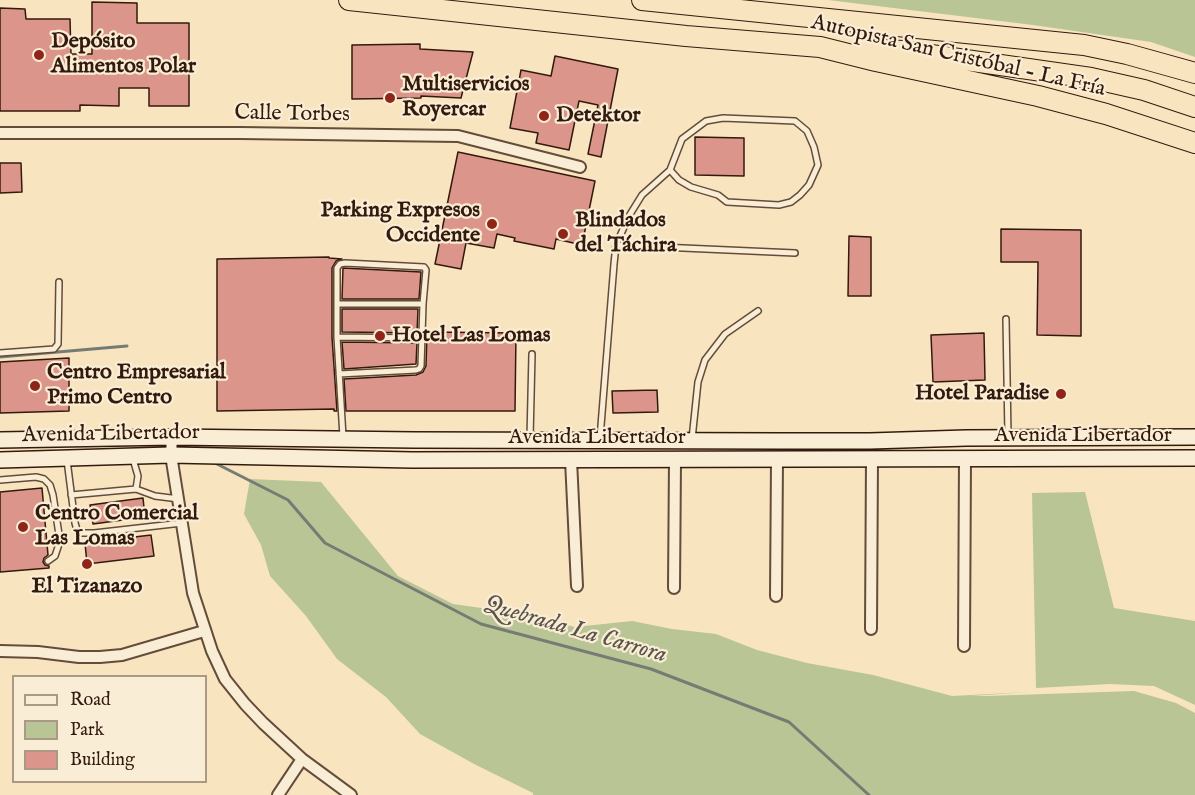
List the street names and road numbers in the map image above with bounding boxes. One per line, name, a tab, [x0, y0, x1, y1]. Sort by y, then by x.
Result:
street label: Autopista San Cristóbal - La Fría	[808, 10, 1108, 104]
street label: Calle Torbes	[234, 101, 350, 129]
street label: Avenida Libertador	[22, 420, 200, 450]
street label: Avenida Libertador	[994, 423, 1172, 449]
street label: Avenida Libertador	[508, 425, 686, 451]

